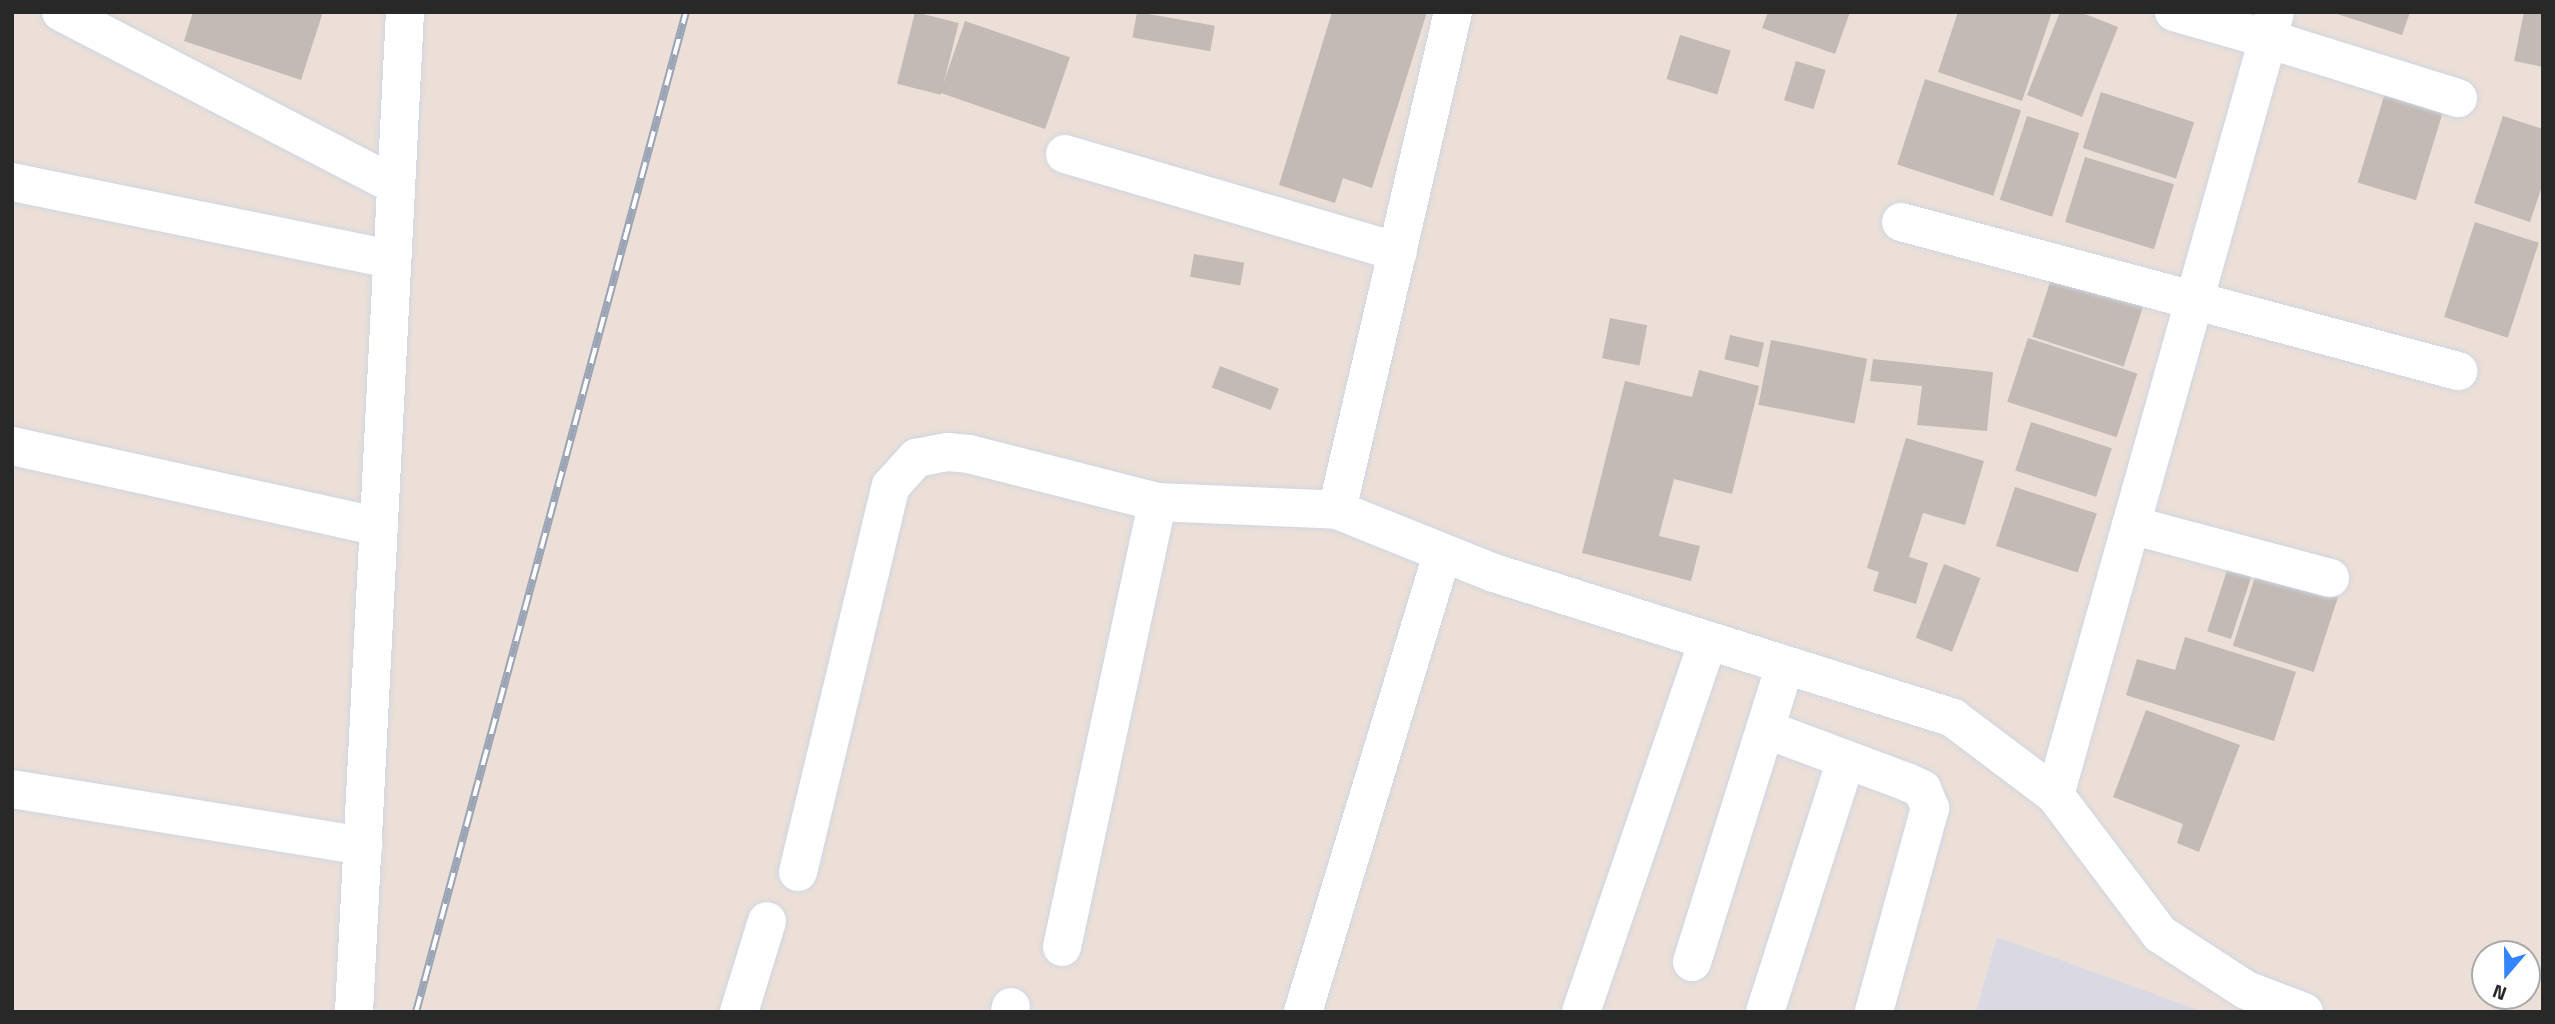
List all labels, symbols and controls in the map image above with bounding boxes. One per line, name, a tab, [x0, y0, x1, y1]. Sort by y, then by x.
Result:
north arrow	[2471, 940, 2541, 1010]
text: N	[2488, 977, 2510, 1009]

